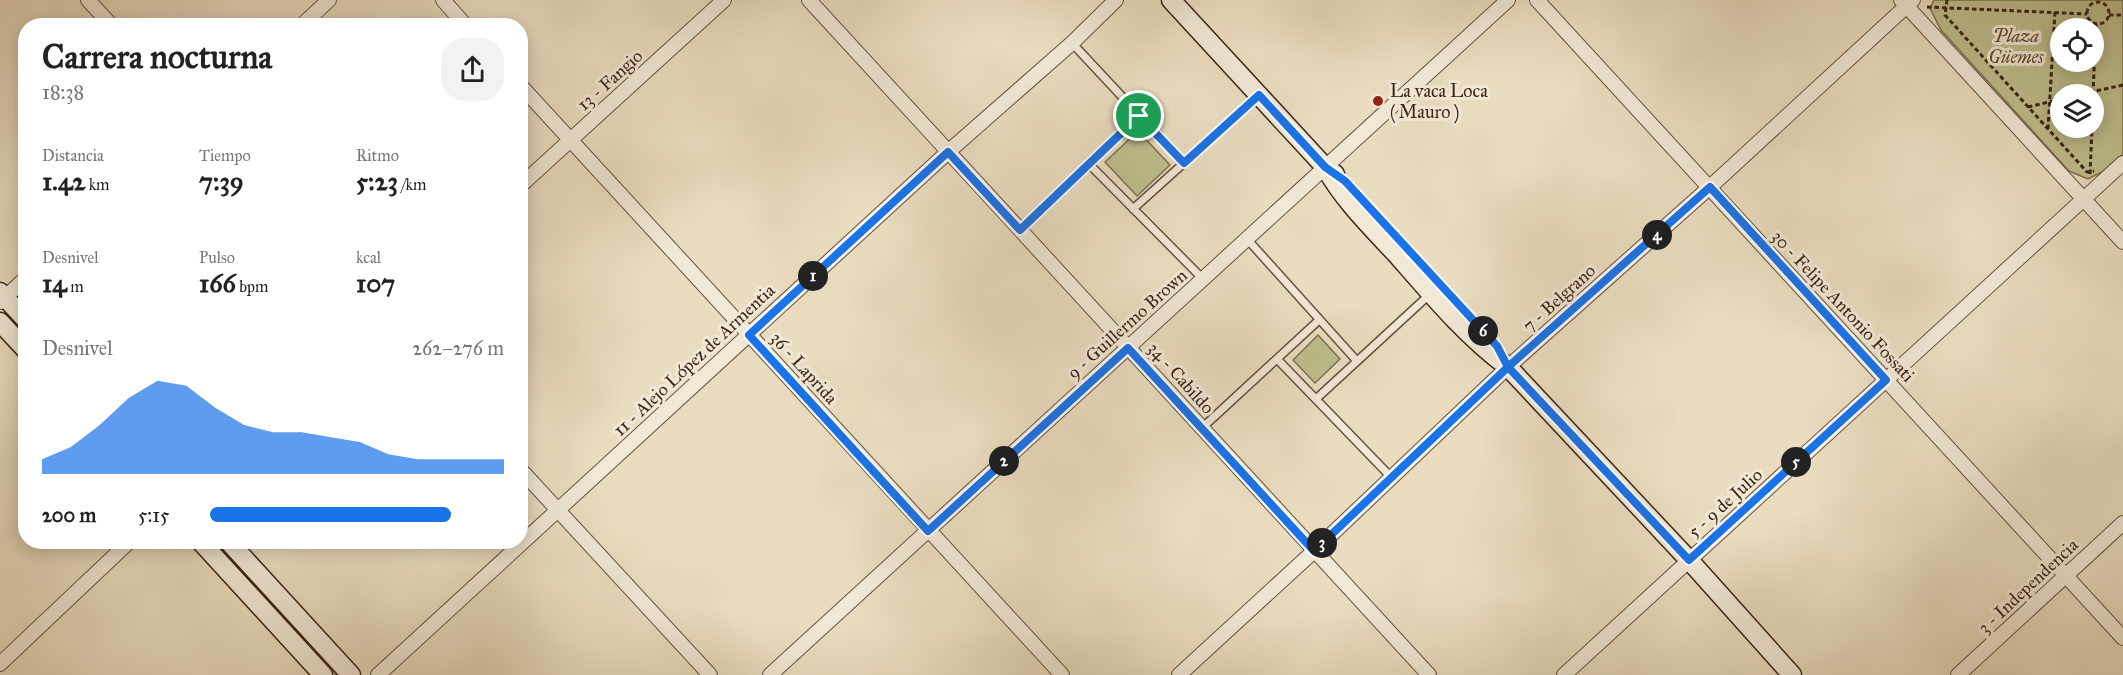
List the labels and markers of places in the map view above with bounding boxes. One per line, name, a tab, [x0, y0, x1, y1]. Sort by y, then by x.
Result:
place label: La vaca Loca ( Mauro )	[1390, 80, 1488, 124]
pin	[1113, 90, 1164, 141]
marker: La vaca Loca ( Mauro )	[1371, 94, 1385, 108]
pin: 4	[1642, 220, 1672, 250]
pin: 1	[798, 261, 828, 291]
pin: 6	[1468, 316, 1498, 346]
pin: 2	[989, 446, 1019, 476]
pin: 5	[1781, 447, 1811, 477]
pin: 3	[1307, 528, 1337, 558]

